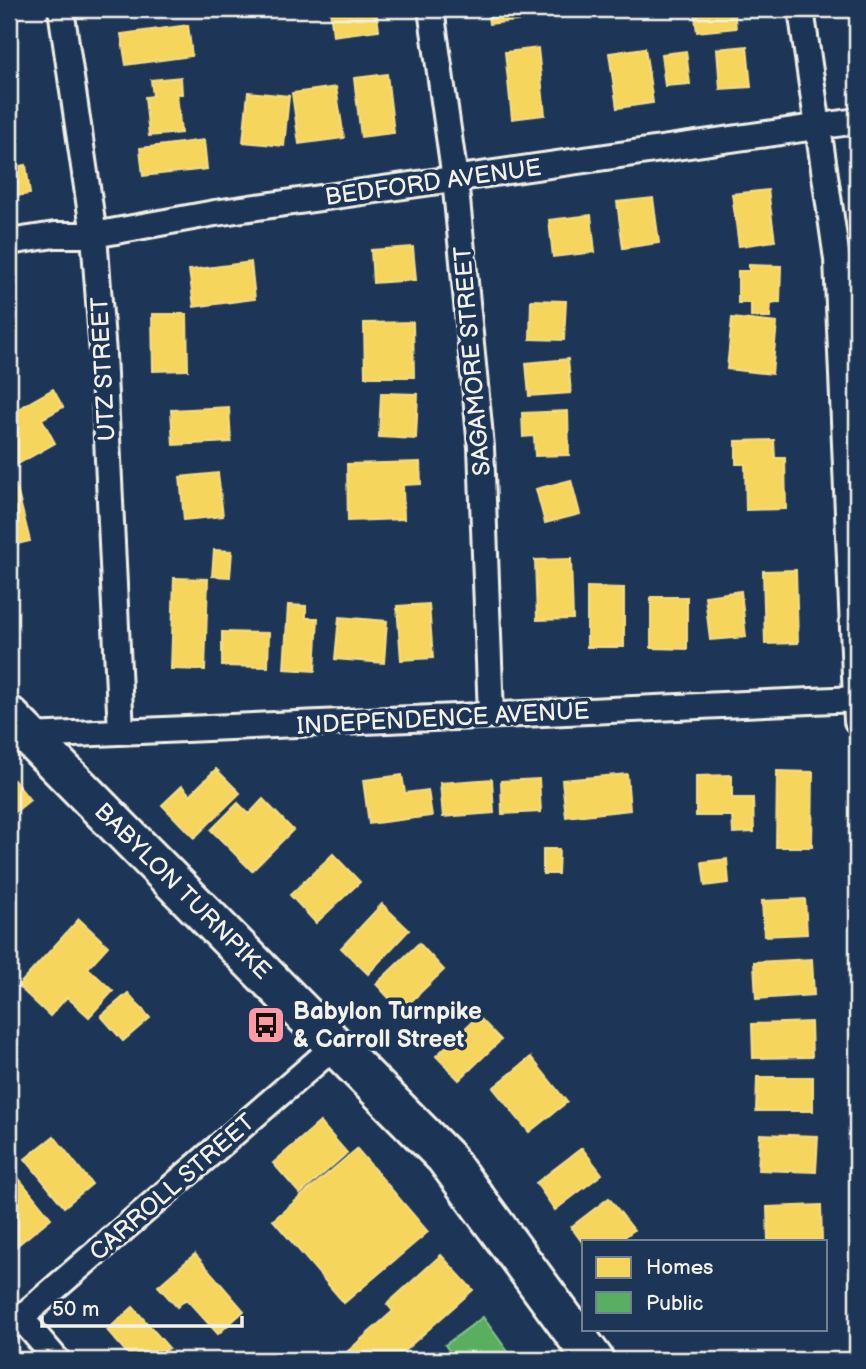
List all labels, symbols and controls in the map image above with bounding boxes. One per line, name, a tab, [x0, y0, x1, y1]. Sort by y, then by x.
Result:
street label: BEDFORD AVENUE	[323, 153, 543, 212]
street label: SAGAMORE STREET	[448, 244, 497, 477]
street label: UTZ STREET	[85, 296, 122, 442]
street label: INDEPENDENCE AVENUE	[296, 696, 590, 741]
street label: BABYLON TURNPIKE	[88, 797, 277, 986]
place label: Babylon Turnpike & Carroll Street	[293, 997, 482, 1054]
bus stop icon: Babylon Turnpike & Carroll Street	[245, 1004, 287, 1046]
street label: CARROLL STREET	[84, 1107, 261, 1267]
legend	[582, 1240, 828, 1330]
text: Homes	[646, 1255, 714, 1280]
scale bar	[42, 1285, 242, 1329]
text: Public	[646, 1291, 704, 1316]
text: 50 m	[52, 1297, 99, 1322]

